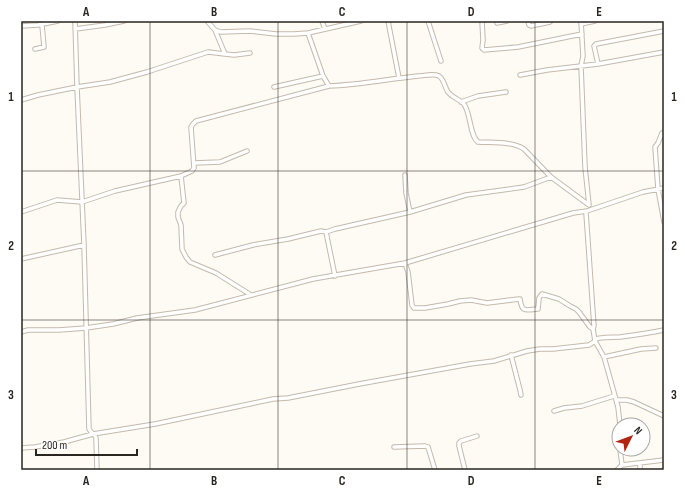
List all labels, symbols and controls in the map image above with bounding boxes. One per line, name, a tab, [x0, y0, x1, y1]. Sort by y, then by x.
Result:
text: A	[82, 4, 90, 20]
text: B	[211, 4, 217, 20]
text: C	[339, 4, 346, 20]
text: D	[468, 4, 475, 20]
text: E	[596, 4, 602, 20]
text: 1	[8, 89, 14, 105]
text: 1	[671, 89, 677, 105]
text: 2	[8, 238, 14, 254]
text: 2	[671, 238, 677, 254]
text: 3	[8, 387, 14, 403]
text: 3	[671, 387, 677, 403]
north arrow	[611, 417, 651, 457]
text: N	[631, 424, 645, 437]
scale bar	[36, 431, 137, 457]
text: 200 m	[42, 438, 68, 453]
text: A	[82, 473, 90, 489]
text: B	[211, 473, 217, 489]
text: C	[339, 473, 346, 489]
text: D	[468, 473, 475, 489]
text: E	[596, 473, 602, 489]

